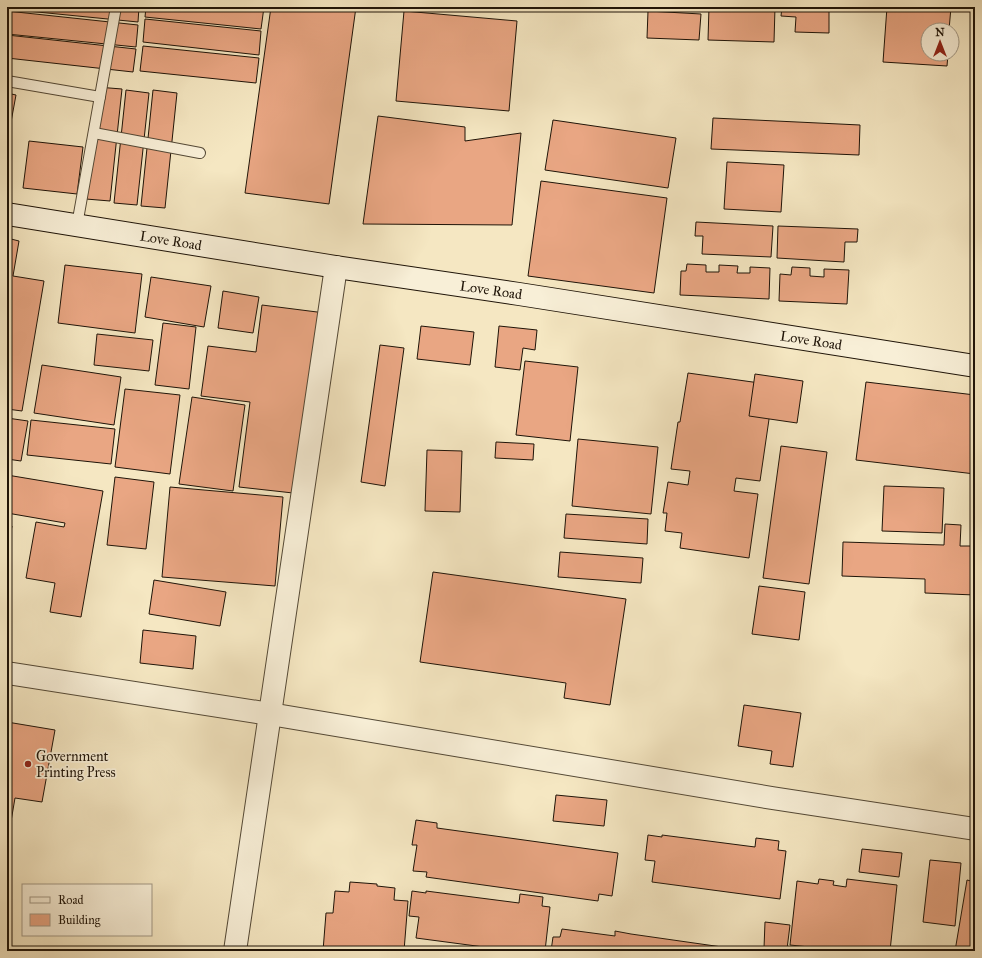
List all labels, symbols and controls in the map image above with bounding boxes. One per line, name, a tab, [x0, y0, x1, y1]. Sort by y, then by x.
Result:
north arrow	[920, 22, 960, 62]
text: N	[935, 26, 945, 39]
street label: Love Road	[139, 228, 203, 254]
street label: Love Road	[459, 277, 523, 303]
street label: Love Road	[779, 327, 843, 354]
place label: Government Printing Press	[36, 748, 116, 781]
marker: Government Printing Press	[23, 759, 33, 769]
legend	[22, 884, 152, 936]
text: Road	[58, 893, 84, 907]
text: Building	[58, 913, 101, 928]

